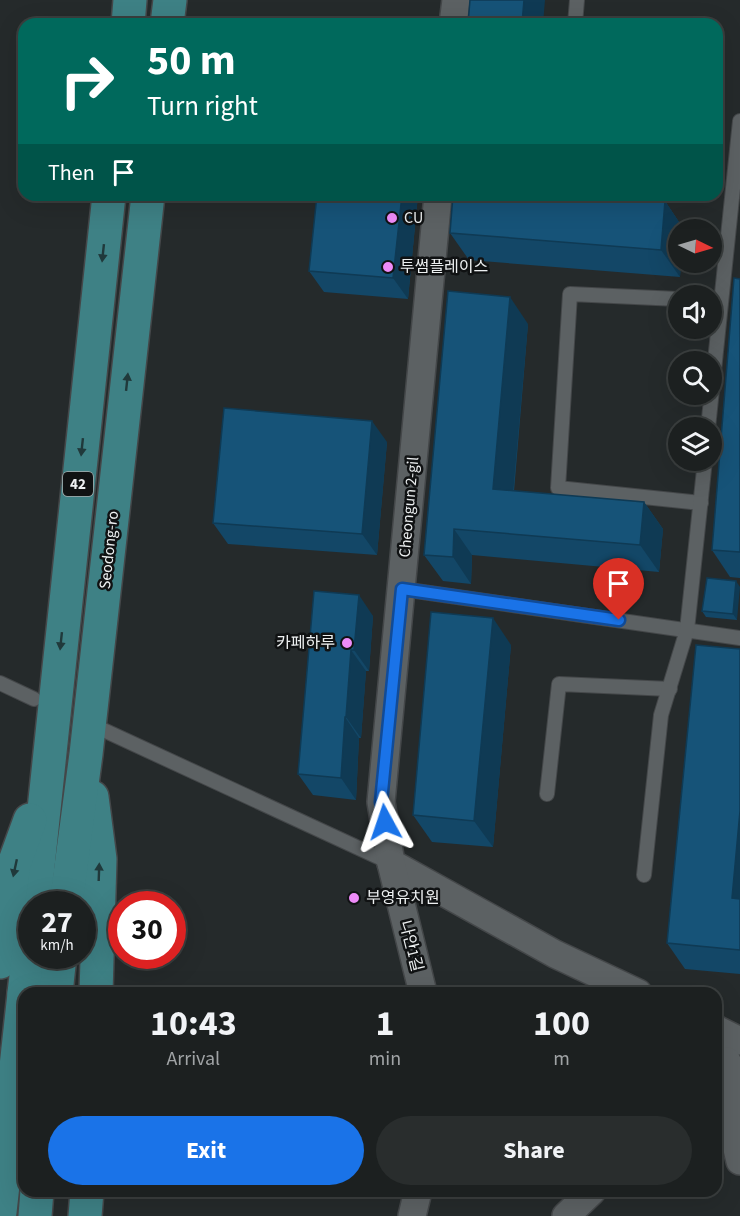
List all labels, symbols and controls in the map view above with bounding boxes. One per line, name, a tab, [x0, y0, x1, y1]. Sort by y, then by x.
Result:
text: 50 m	[147, 31, 236, 91]
icon: right	[48, 42, 126, 120]
text: Turn right	[147, 87, 258, 126]
icon: arrive	[107, 156, 140, 189]
text: Then	[48, 157, 95, 189]
place label: CU	[404, 207, 423, 229]
marker: CU	[385, 211, 399, 225]
north arrow	[668, 219, 722, 273]
map controls	[668, 219, 722, 471]
one-way arrow	[98, 244, 108, 263]
place label: 투썸플레이스	[400, 256, 488, 278]
marker: 투썸플레이스	[381, 260, 395, 274]
button: sound	[668, 285, 722, 339]
button: search	[668, 351, 722, 405]
one-way arrow	[122, 373, 132, 392]
button: layers	[668, 417, 722, 471]
one-way arrow	[77, 438, 87, 457]
street label: Cheongun 2-gil	[394, 456, 424, 558]
road number: 42	[63, 472, 93, 496]
street label: Seodong-ro	[94, 510, 124, 590]
pin	[593, 558, 644, 620]
icon: arrive	[602, 567, 635, 600]
one-way arrow	[56, 631, 66, 650]
place label: 카페하루	[276, 632, 335, 654]
marker: 카페하루	[340, 636, 354, 650]
position arrow	[353, 790, 417, 854]
one-way arrow	[9, 859, 19, 877]
one-way arrow	[95, 862, 104, 881]
place label: 부영유치원	[366, 887, 440, 909]
speed limit sign: 30	[108, 891, 186, 969]
marker: 부영유치원	[347, 891, 361, 905]
text: 27	[41, 901, 73, 944]
street label: 나안1길	[394, 918, 428, 974]
text: km/h	[40, 935, 74, 956]
text: 10:43	[150, 998, 237, 1049]
text: 1	[375, 998, 394, 1049]
text: 100	[533, 998, 590, 1049]
text: Arrival	[166, 1045, 220, 1073]
text: min	[369, 1045, 401, 1073]
text: m	[553, 1045, 570, 1073]
button: Exit	[48, 1116, 364, 1185]
button: Share	[376, 1116, 692, 1185]

